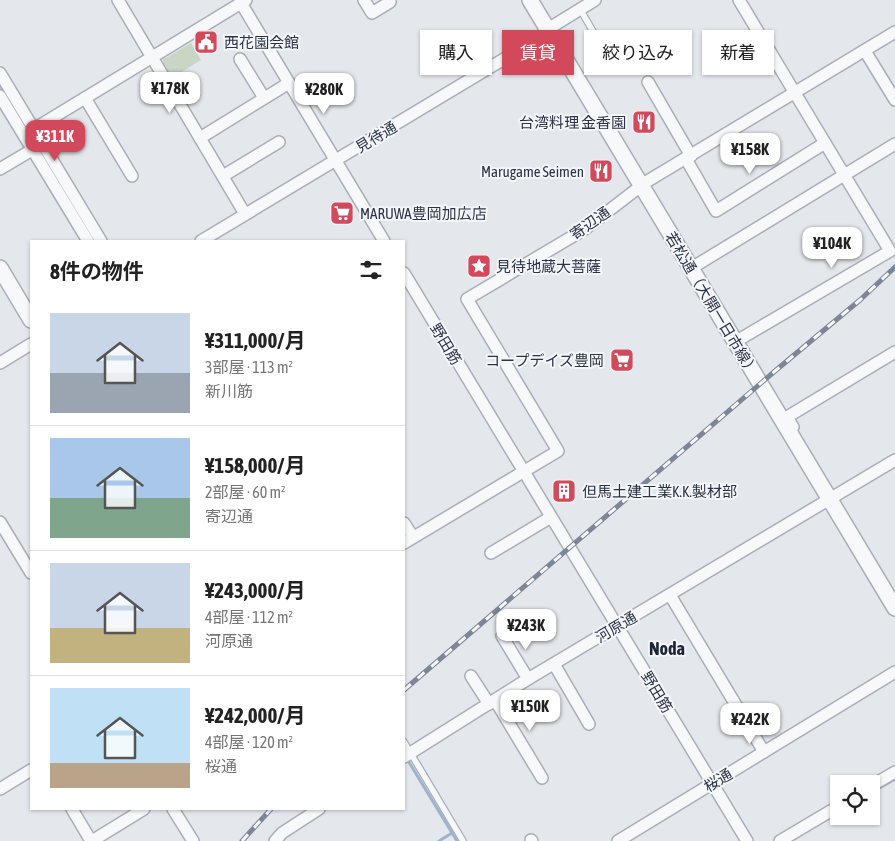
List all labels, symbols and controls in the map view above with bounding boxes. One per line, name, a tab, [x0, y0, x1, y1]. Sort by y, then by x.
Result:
public building icon: 西花園会館	[193, 29, 219, 55]
chip: 購入	[420, 30, 492, 75]
chip: 賃貸	[502, 30, 574, 75]
chip: 絞り込み	[584, 30, 692, 75]
chip: 新着	[702, 30, 774, 75]
place label: 西花園会館	[224, 34, 299, 51]
pin: ¥178K	[135, 72, 205, 114]
pin: ¥280K	[289, 72, 359, 115]
text: ¥178K	[151, 79, 189, 97]
text: ¥280K	[305, 80, 343, 98]
restaurant icon: 台湾料理 金香園	[631, 109, 657, 135]
place label: 台湾料理 金香園	[519, 114, 626, 131]
street label: 見待通	[352, 118, 400, 156]
pin: ¥311K	[20, 120, 90, 162]
text: ¥311K	[36, 127, 74, 145]
pin: ¥158K	[715, 132, 785, 175]
text: ¥158K	[731, 140, 769, 158]
restaurant icon: Marugame Seimen	[588, 158, 614, 184]
place label: Marugame Seimen	[481, 163, 584, 180]
supermarket icon: MARUWA豊岡加広店	[329, 200, 355, 226]
street label: 寄辺通	[567, 203, 613, 243]
place label: MARUWA豊岡加広店	[360, 205, 487, 222]
pin: ¥104K	[797, 226, 867, 269]
street label: 若松通（大開一日市線）	[662, 229, 762, 379]
text: ¥104K	[813, 234, 851, 252]
place icon: 見待地蔵大菩薩	[466, 253, 492, 279]
icon: filters	[357, 256, 385, 284]
place label: 見待地蔵大菩薩	[496, 258, 601, 275]
text: 8件の物件	[50, 259, 144, 283]
street label: 野田筋	[427, 320, 465, 368]
text: ¥311,000/月	[205, 328, 305, 352]
icon: home	[90, 333, 150, 393]
supermarket icon: コープデイズ豊岡	[609, 347, 635, 373]
place label: コープデイズ豊岡	[485, 352, 604, 369]
text: 3部屋 · 113 m²	[205, 358, 293, 376]
text: 新川筋	[205, 382, 253, 400]
text: ¥158,000/月	[205, 453, 305, 477]
icon: home	[90, 458, 150, 518]
building icon: 但馬土建工業K.K.製材部	[551, 478, 577, 504]
text: 2部屋 · 60 m²	[205, 483, 286, 501]
place label: 但馬土建工業K.K.製材部	[582, 483, 737, 500]
text: 寄辺通	[205, 507, 253, 525]
text: ¥243,000/月	[205, 578, 305, 602]
icon: home	[90, 583, 150, 643]
text: 4部屋 · 112 m²	[205, 608, 293, 626]
pin: ¥243K	[491, 608, 561, 651]
street label: 河原通	[592, 608, 640, 646]
text: ¥243K	[507, 616, 545, 634]
text: 河原通	[205, 632, 253, 650]
district label: Noda	[649, 638, 685, 659]
street label: 野田筋	[638, 668, 676, 716]
pin: ¥150K	[495, 690, 565, 732]
text: ¥150K	[511, 697, 549, 715]
pin: ¥242K	[715, 702, 785, 745]
text: ¥242,000/月	[205, 703, 305, 727]
icon: home	[90, 708, 150, 768]
text: ¥242K	[731, 710, 769, 728]
text: 4部屋 · 120 m²	[205, 733, 293, 751]
text: 桜通	[205, 757, 237, 775]
street label: 桜通	[701, 765, 735, 795]
map controls	[830, 775, 880, 825]
button: locate	[830, 775, 880, 825]

